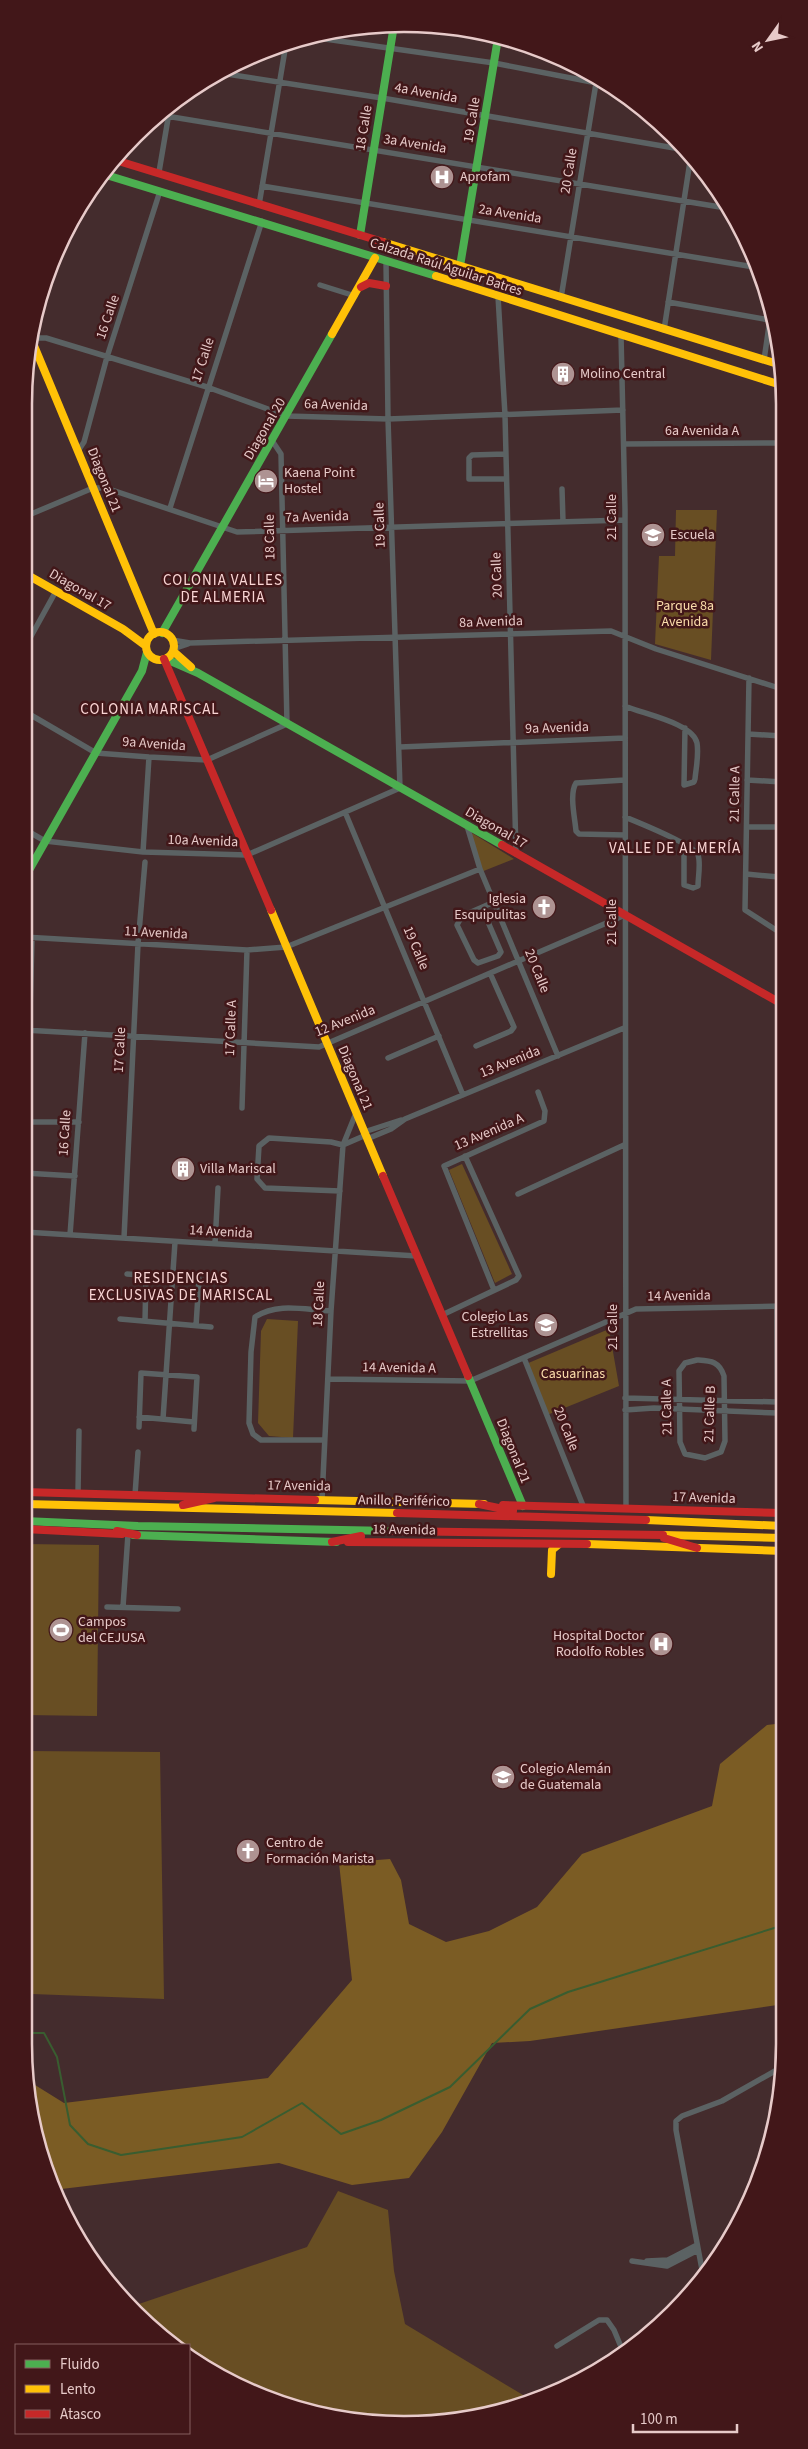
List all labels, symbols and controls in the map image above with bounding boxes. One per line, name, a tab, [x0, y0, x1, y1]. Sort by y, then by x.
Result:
north arrow	[743, 15, 793, 65]
text: N	[747, 37, 769, 56]
street label: 4a Avenida	[393, 78, 459, 108]
street label: 19 Calle	[459, 96, 485, 144]
street label: 18 Calle	[351, 104, 377, 152]
street label: 3a Avenida	[382, 129, 448, 159]
street label: 20 Calle	[556, 147, 582, 195]
hospital icon: Aprofam	[429, 164, 455, 190]
place label: Aprofam	[460, 167, 510, 187]
street label: 2a Avenida	[477, 199, 543, 229]
street label: Calzada Raúl Aguilar Batres	[367, 233, 525, 301]
street label: 16 Calle	[91, 292, 125, 342]
street label: 17 Calle	[186, 335, 220, 385]
building icon: Molino Central	[550, 361, 576, 387]
place label: Molino Central	[580, 364, 666, 384]
street label: Diagonal 20	[239, 394, 291, 464]
street label: 6a Avenida	[304, 394, 368, 416]
street label: 6a Avenida A	[665, 421, 739, 441]
street label: Diagonal 21	[82, 444, 126, 516]
place label: Kaena Point Hostel	[284, 463, 355, 499]
hotel icon: Kaena Point Hostel	[253, 468, 279, 494]
street label: 21 Calle	[602, 494, 622, 540]
street label: 19 Calle	[369, 502, 391, 548]
street label: 7a Avenida	[285, 506, 349, 528]
street label: 18 Calle	[260, 514, 280, 560]
school or university icon: Escuela	[640, 522, 666, 548]
place label: Escuela	[670, 525, 715, 545]
street label: 20 Calle	[486, 552, 508, 598]
street label: Diagonal 17	[45, 564, 115, 616]
district label: COLONIA VALLES DE ALMERIA	[163, 570, 283, 608]
park label: Parque 8a Avenida	[656, 596, 714, 632]
street label: 8a Avenida	[459, 611, 523, 633]
district label: COLONIA MARISCAL	[80, 699, 220, 720]
street label: 9a Avenida	[525, 717, 589, 739]
street label: 9a Avenida	[122, 732, 186, 756]
street label: 21 Calle A	[725, 765, 745, 822]
street label: Diagonal 17	[461, 802, 531, 854]
street label: 10a Avenida	[167, 830, 239, 852]
district label: VALLE DE ALMERÍA	[609, 838, 741, 859]
place label: Iglesia Esquipulitas	[454, 889, 526, 925]
church icon: Iglesia Esquipulitas	[531, 894, 557, 920]
street label: 21 Calle	[602, 899, 622, 945]
street label: 11 Avenida	[124, 921, 188, 945]
street label: 19 Calle	[398, 923, 434, 973]
street label: 20 Calle	[519, 946, 555, 996]
street label: 17 Calle A	[220, 999, 242, 1056]
street label: 12 Avenida	[312, 1000, 378, 1042]
street label: 17 Calle	[109, 1027, 131, 1073]
street label: 13 Avenida	[477, 1041, 543, 1083]
street label: Diagonal 21	[332, 1043, 378, 1114]
street label: 13 Avenida A	[451, 1108, 527, 1156]
street label: 16 Calle	[53, 1109, 77, 1157]
building icon: Villa Mariscal	[170, 1156, 196, 1182]
place label: Villa Mariscal	[200, 1159, 276, 1179]
street label: 14 Avenida	[189, 1220, 253, 1244]
district label: RESIDENCIAS EXCLUSIVAS DE MARISCAL	[89, 1268, 273, 1306]
street label: 18 Calle	[308, 1281, 330, 1327]
street label: 14 Avenida	[647, 1285, 711, 1307]
street label: 21 Calle	[603, 1304, 623, 1350]
place label: Colegio Las Estrellitas	[461, 1307, 528, 1343]
school or university icon: Colegio Las Estrellitas	[533, 1312, 559, 1338]
street label: 14 Avenida A	[362, 1357, 437, 1379]
park label: Casuarinas	[541, 1364, 605, 1384]
street label: 21 Calle A	[657, 1378, 677, 1435]
street label: 21 Calle B	[699, 1385, 721, 1443]
street label: 20 Calle	[548, 1404, 584, 1454]
street label: Diagonal 21	[491, 1415, 535, 1487]
street label: 17 Avenida	[267, 1475, 331, 1497]
street label: 17 Avenida	[672, 1487, 736, 1509]
street label: Anillo Periférico	[358, 1490, 450, 1512]
street label: 18 Avenida	[372, 1519, 436, 1541]
place label: Campos del CEJUSA	[78, 1612, 146, 1648]
sports icon: Campos del CEJUSA	[48, 1617, 74, 1643]
place label: Hospital Doctor Rodolfo Robles	[553, 1626, 644, 1662]
hospital icon: Hospital Doctor Rodolfo Robles	[648, 1631, 674, 1657]
place label: Colegio Alemán de Guatemala	[520, 1759, 611, 1795]
school or university icon: Colegio Alemán de Guatemala	[490, 1764, 516, 1790]
place label: Centro de Formación Marista	[266, 1833, 374, 1869]
church icon: Centro de Formación Marista	[235, 1838, 261, 1864]
legend	[15, 2344, 190, 2434]
text: Fluido	[60, 2354, 100, 2375]
text: Lento	[60, 2379, 96, 2400]
scale bar	[633, 2402, 737, 2434]
text: Atasco	[60, 2404, 101, 2425]
text: 100 m	[640, 2409, 678, 2430]

